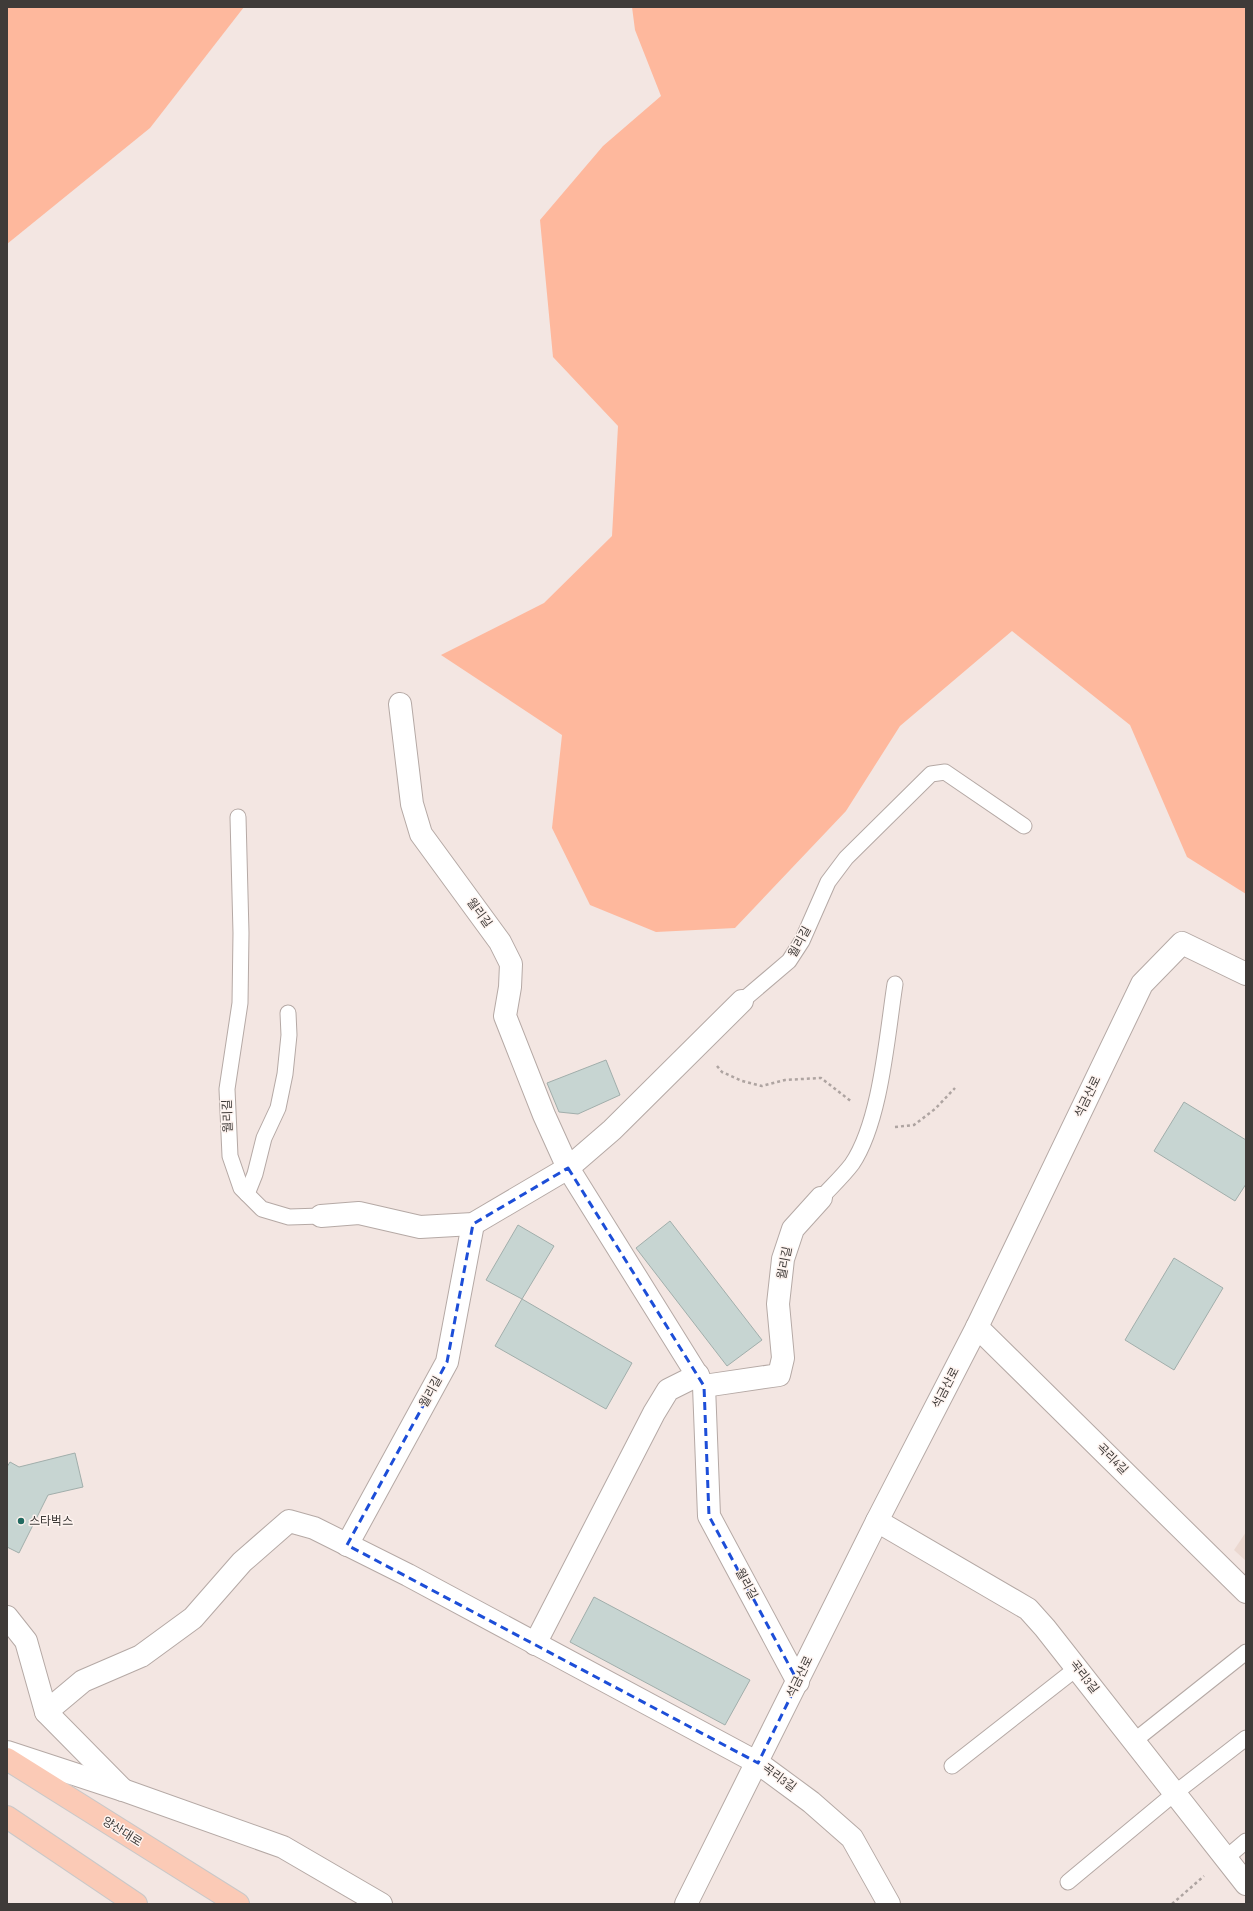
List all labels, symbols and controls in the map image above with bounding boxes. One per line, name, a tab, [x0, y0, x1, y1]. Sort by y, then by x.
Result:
street label: 월리길	[463, 895, 495, 931]
street label: 월리길	[785, 924, 815, 960]
street label: 석금산로	[1072, 1074, 1104, 1120]
street label: 월리길	[220, 1099, 236, 1133]
street label: 월리길	[774, 1245, 796, 1281]
street label: 석금산로	[929, 1365, 963, 1411]
street label: 월리길	[416, 1374, 446, 1410]
street label: 곡리4길	[1093, 1440, 1131, 1478]
place label: 스타벅스	[29, 1514, 73, 1529]
marker: 스타벅스	[16, 1516, 26, 1526]
street label: 월리길	[732, 1566, 760, 1602]
street label: 석금산로	[784, 1654, 816, 1700]
street label: 곡리3길	[1066, 1657, 1102, 1697]
street label: 곡리3길	[759, 1761, 799, 1795]
street label: 양산대로	[99, 1814, 145, 1850]

